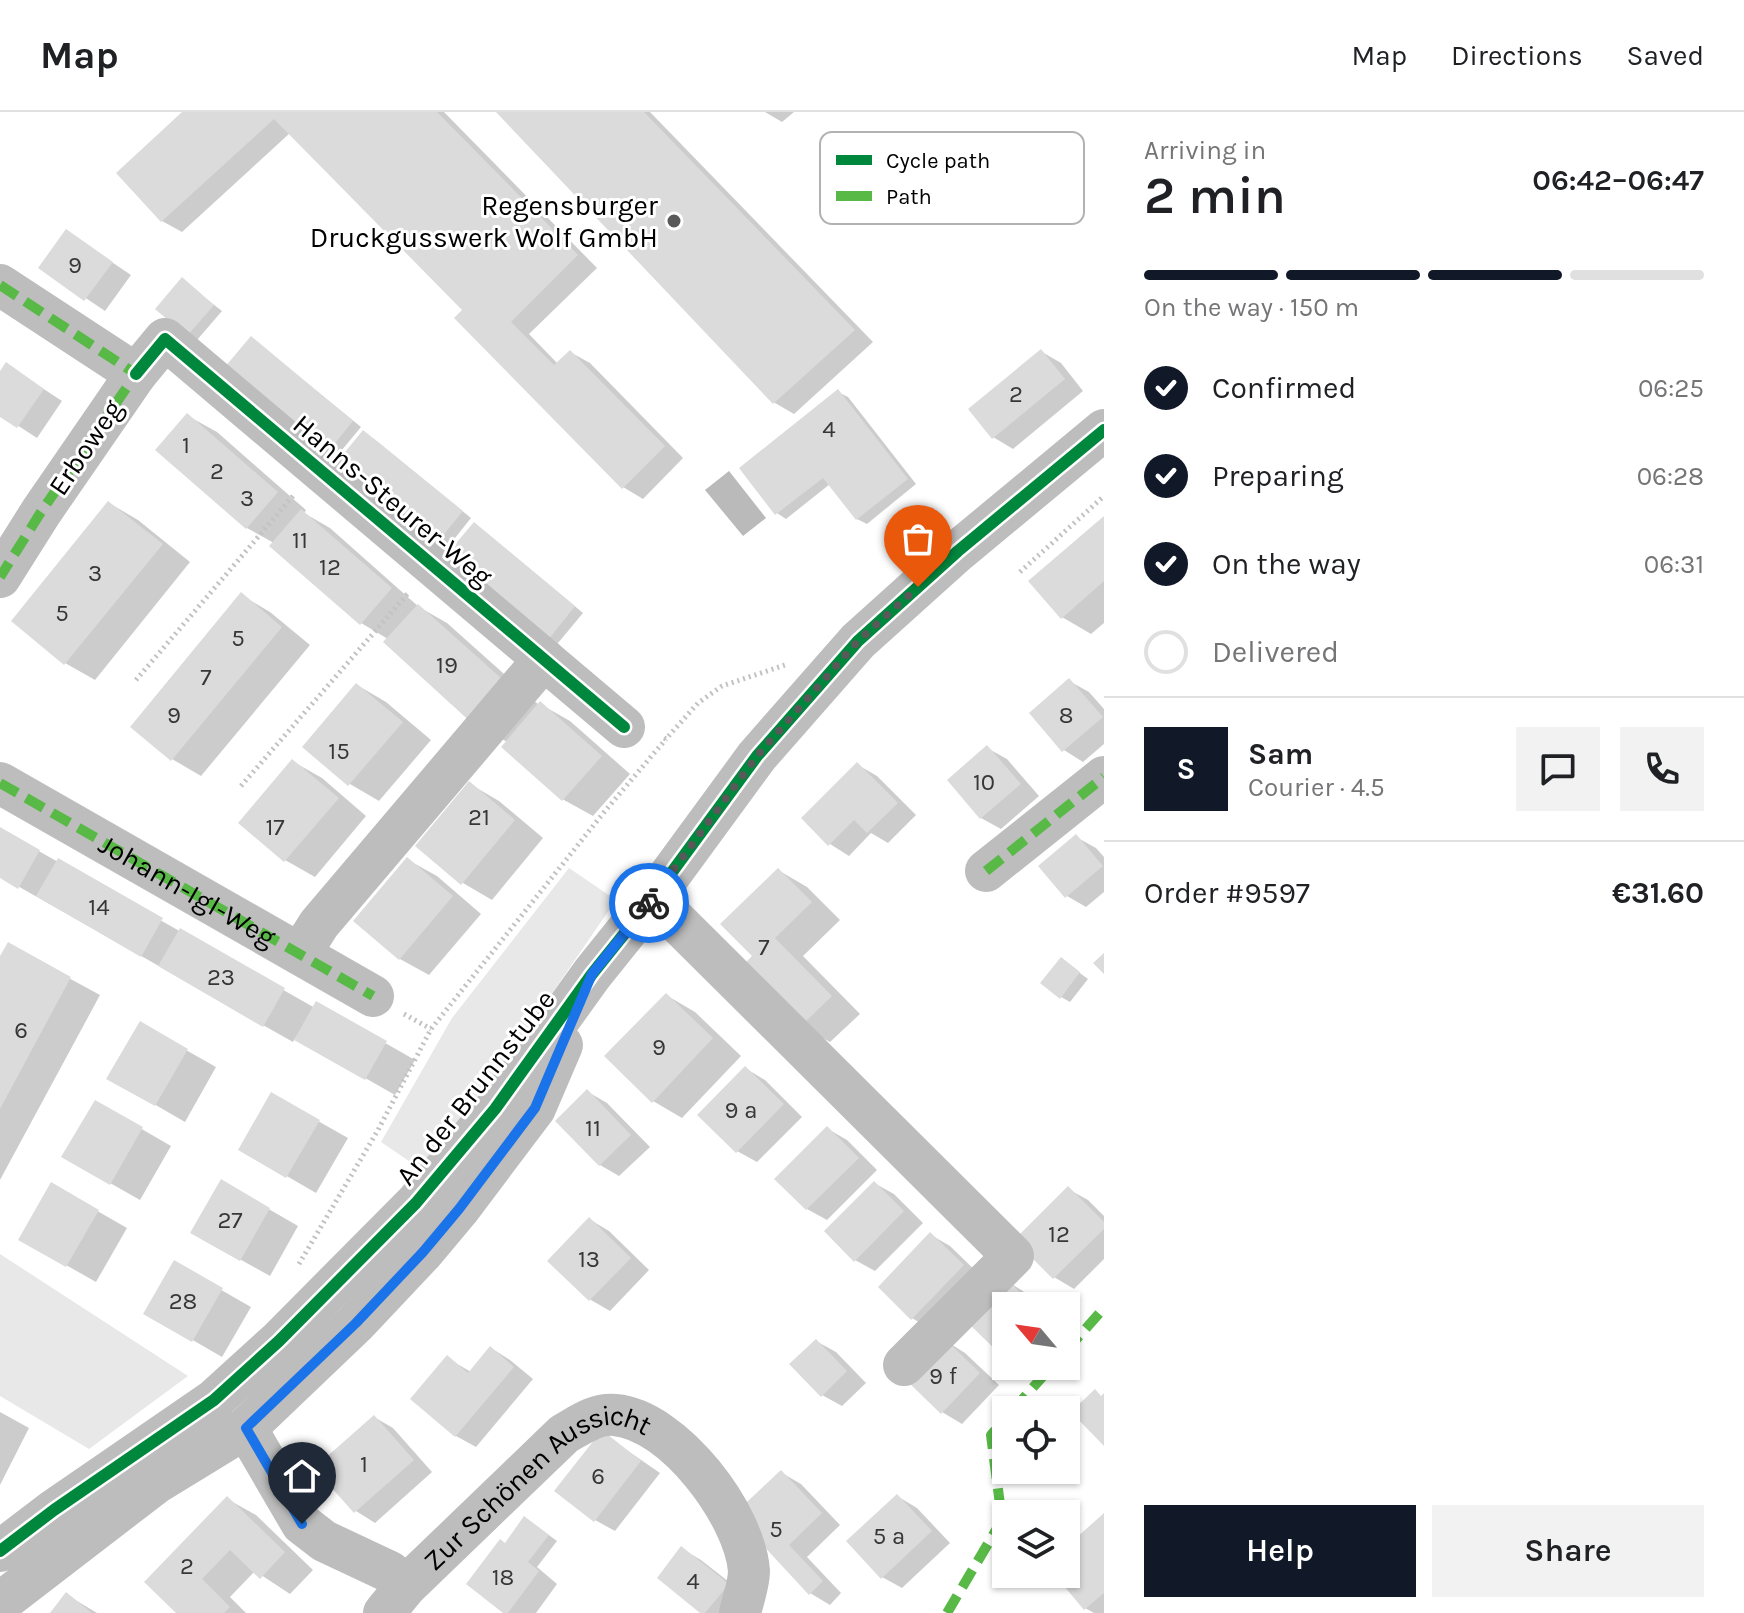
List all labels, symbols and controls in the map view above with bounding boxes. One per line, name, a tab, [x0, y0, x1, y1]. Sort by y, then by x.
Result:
text: Map	[40, 33, 119, 78]
text: Map	[1352, 39, 1407, 72]
text: Directions	[1451, 39, 1583, 72]
text: Saved	[1627, 39, 1704, 72]
legend	[820, 132, 1084, 224]
text: Arriving in	[1144, 135, 1266, 166]
text: Cycle path	[886, 148, 990, 174]
text: 06:42–06:47	[1532, 162, 1704, 198]
text: 2 min	[1144, 165, 1286, 226]
text: Path	[886, 184, 932, 210]
place label: Regensburger Druckgusswerk Wolf GmbH	[310, 189, 659, 254]
marker: Regensburger Druckgusswerk Wolf GmbH	[665, 212, 683, 230]
house number: 9	[68, 251, 82, 279]
text: On the way · 150 m	[1144, 292, 1359, 323]
icon: check	[1144, 366, 1188, 410]
text: Confirmed	[1212, 370, 1356, 406]
text: 06:25	[1638, 373, 1704, 404]
house number: 2	[1009, 380, 1023, 408]
street label: Erboweg	[41, 393, 129, 501]
street label: Hanns-Steurer-Weg	[286, 407, 499, 593]
house number: 4	[822, 415, 836, 443]
house number: 1	[182, 431, 190, 459]
icon: check	[1144, 454, 1188, 498]
house number: 2	[210, 457, 224, 485]
text: Preparing	[1212, 458, 1344, 494]
text: 06:28	[1637, 461, 1704, 492]
house number: 3	[240, 484, 254, 512]
pin	[884, 505, 952, 587]
icon: bag	[896, 517, 940, 561]
house number: 11	[292, 526, 308, 554]
icon: check	[1144, 542, 1188, 586]
text: On the way	[1212, 546, 1361, 582]
text: 06:31	[1644, 549, 1704, 580]
house number: 12	[319, 553, 341, 581]
house number: 3	[88, 559, 102, 587]
house number: 5	[55, 599, 69, 627]
house number: 5	[231, 624, 245, 652]
text: Delivered	[1212, 634, 1339, 670]
house number: 19	[436, 651, 458, 679]
house number: 7	[200, 663, 212, 691]
house number: 9	[167, 701, 181, 729]
house number: 8	[1059, 701, 1073, 729]
button: chat	[1516, 727, 1600, 811]
button: phone	[1620, 727, 1704, 811]
text: Sam	[1248, 736, 1313, 772]
house number: 15	[328, 737, 350, 765]
text: S	[1176, 751, 1196, 787]
house number: 10	[973, 768, 995, 796]
text: Courier · 4.5	[1248, 772, 1385, 803]
house number: 21	[468, 803, 490, 831]
house number: 17	[265, 813, 285, 841]
street label: Johann-Igl-Weg	[93, 827, 282, 954]
courier	[609, 863, 689, 943]
text: Order #9597	[1144, 875, 1310, 911]
text: €31.60	[1612, 875, 1704, 911]
icon: bike	[627, 881, 671, 925]
house number: 14	[88, 893, 110, 921]
house number: 7	[758, 933, 770, 961]
house number: 23	[207, 963, 235, 991]
street label: An der Brunnstube	[389, 983, 562, 1192]
house number: 6	[14, 1016, 28, 1044]
house number: 9	[652, 1033, 666, 1061]
house number: 9 a	[725, 1096, 757, 1124]
house number: 11	[585, 1114, 601, 1142]
house number: 27	[217, 1206, 243, 1234]
house number: 12	[1048, 1220, 1070, 1248]
house number: 13	[578, 1245, 600, 1273]
house number: 28	[169, 1287, 197, 1315]
north arrow	[992, 1292, 1080, 1380]
map controls	[992, 1292, 1080, 1588]
house number: 9 f	[929, 1362, 958, 1390]
button: locate	[992, 1396, 1080, 1484]
street label: Zur Schönen Aussicht	[417, 1398, 657, 1577]
pin	[268, 1442, 336, 1524]
house number: 1	[360, 1450, 368, 1478]
icon: home	[280, 1454, 324, 1498]
house number: 6	[591, 1462, 605, 1490]
button: layers	[992, 1500, 1080, 1588]
button: Help	[1144, 1505, 1416, 1597]
button: Share	[1432, 1505, 1704, 1597]
house number: 5	[769, 1515, 783, 1543]
house number: 5 a	[873, 1522, 905, 1550]
house number: 2	[180, 1552, 194, 1580]
house number: 18	[492, 1563, 514, 1591]
house number: 4	[686, 1567, 700, 1595]

